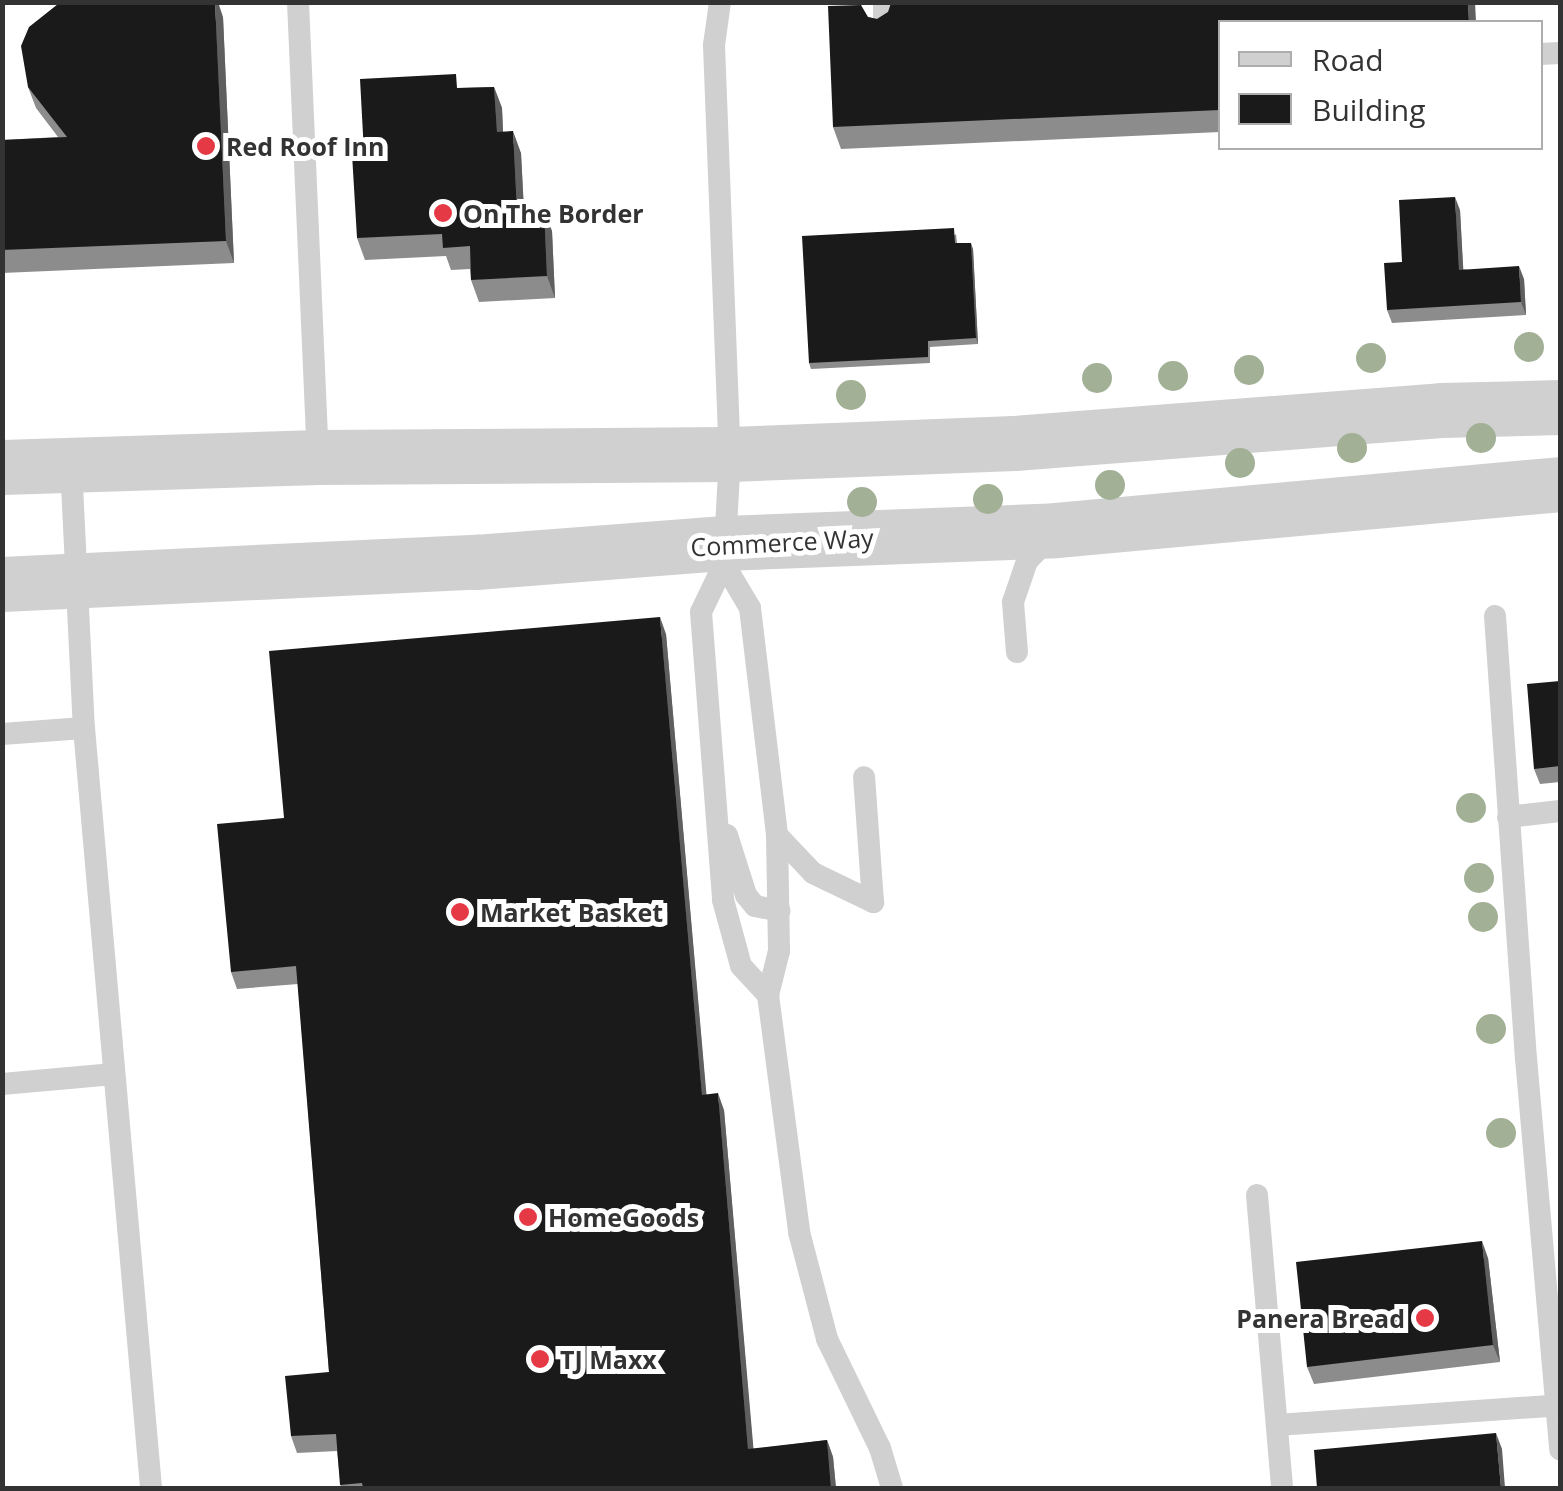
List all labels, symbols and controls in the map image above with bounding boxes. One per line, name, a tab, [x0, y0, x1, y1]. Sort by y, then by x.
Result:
legend	[1218, 20, 1543, 150]
text: Road	[1312, 39, 1384, 80]
text: Building	[1312, 89, 1426, 130]
place label: Red Roof Inn	[226, 131, 384, 161]
marker: Red Roof Inn	[195, 135, 217, 157]
place label: On The Border	[463, 198, 644, 228]
marker: On The Border	[432, 202, 454, 224]
street label: Commerce Way	[690, 522, 874, 562]
place label: Market Basket	[480, 897, 663, 927]
marker: Market Basket	[449, 901, 471, 923]
place label: HomeGoods	[548, 1202, 699, 1232]
marker: HomeGoods	[517, 1206, 539, 1228]
place label: Panera Bread	[1236, 1303, 1405, 1333]
marker: Panera Bread	[1414, 1307, 1436, 1329]
place label: TJ Maxx	[560, 1344, 657, 1374]
marker: TJ Maxx	[529, 1348, 551, 1370]

